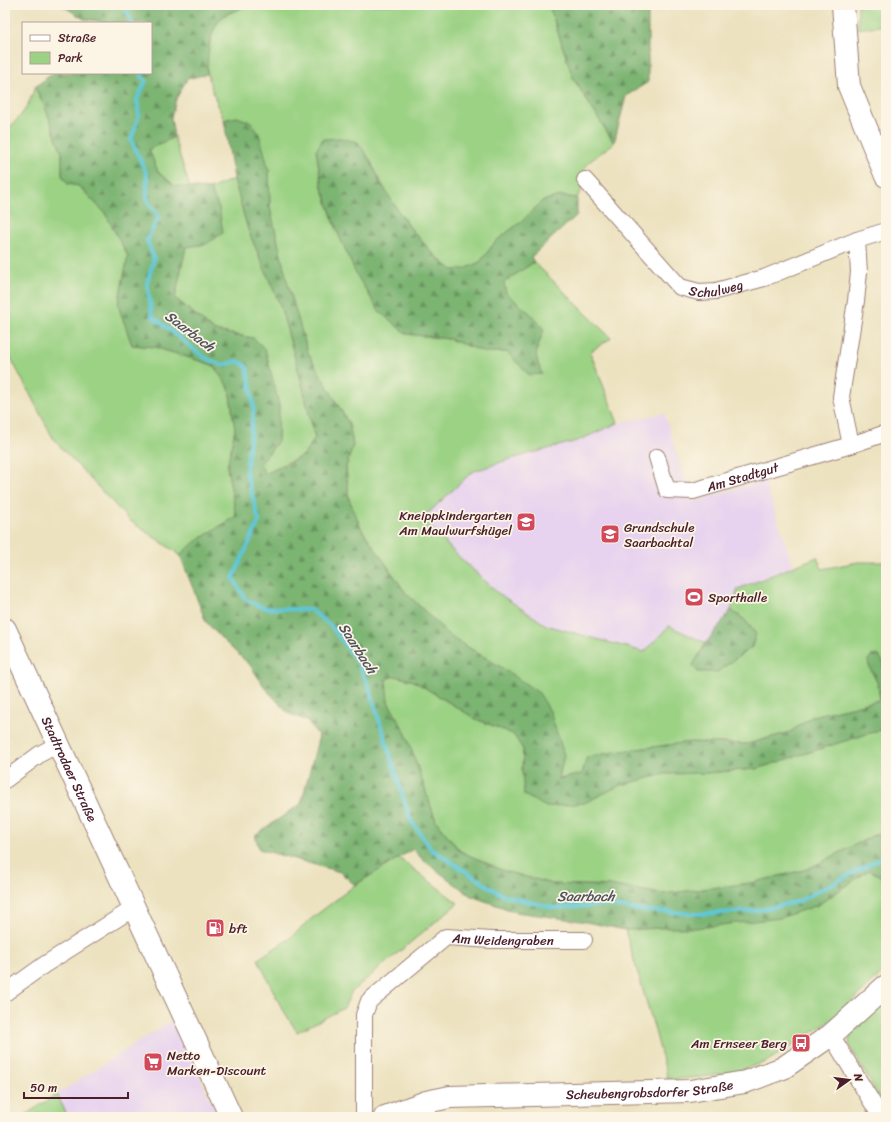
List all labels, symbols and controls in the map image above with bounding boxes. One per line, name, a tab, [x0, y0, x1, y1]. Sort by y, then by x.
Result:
legend	[22, 22, 152, 74]
text: Straße	[58, 27, 96, 49]
text: Park	[58, 47, 83, 69]
street label: Schulweg	[686, 273, 746, 304]
water label: Saarbach	[159, 304, 221, 360]
street label: Am Stadtgut	[703, 456, 782, 499]
place label: Kneippkindergarten Am Maulwurfshügel	[398, 504, 512, 542]
school or university icon: Kneippkindergarten Am Maulwurfshügel	[515, 511, 537, 533]
place label: Grundschule Saarbachtal	[624, 516, 694, 554]
school or university icon: Grundschule Saarbachtal	[599, 523, 621, 545]
sports icon: Sporthalle	[683, 586, 705, 608]
place label: Sporthalle	[708, 586, 767, 609]
water label: Saarbach	[331, 617, 385, 681]
street label: Stadtrodaer Straße	[35, 712, 104, 826]
water label: Saarbach	[557, 884, 616, 909]
fuel station icon: bft	[204, 917, 226, 939]
place label: bft	[229, 917, 247, 940]
street label: Am Weidengraben	[450, 926, 554, 952]
place label: Am Ernseer Berg	[690, 1032, 787, 1055]
bus stop icon: Am Ernseer Berg	[790, 1032, 812, 1054]
place label: Netto Marken-Discount	[167, 1044, 267, 1082]
supermarket icon: Netto Marken-Discount	[142, 1051, 164, 1073]
north arrow	[829, 1060, 869, 1100]
text: N	[848, 1071, 868, 1084]
street label: Scheubengrobsdorfer Straße	[566, 1073, 735, 1106]
scale bar	[24, 1074, 128, 1100]
text: 50 m	[30, 1077, 57, 1099]

